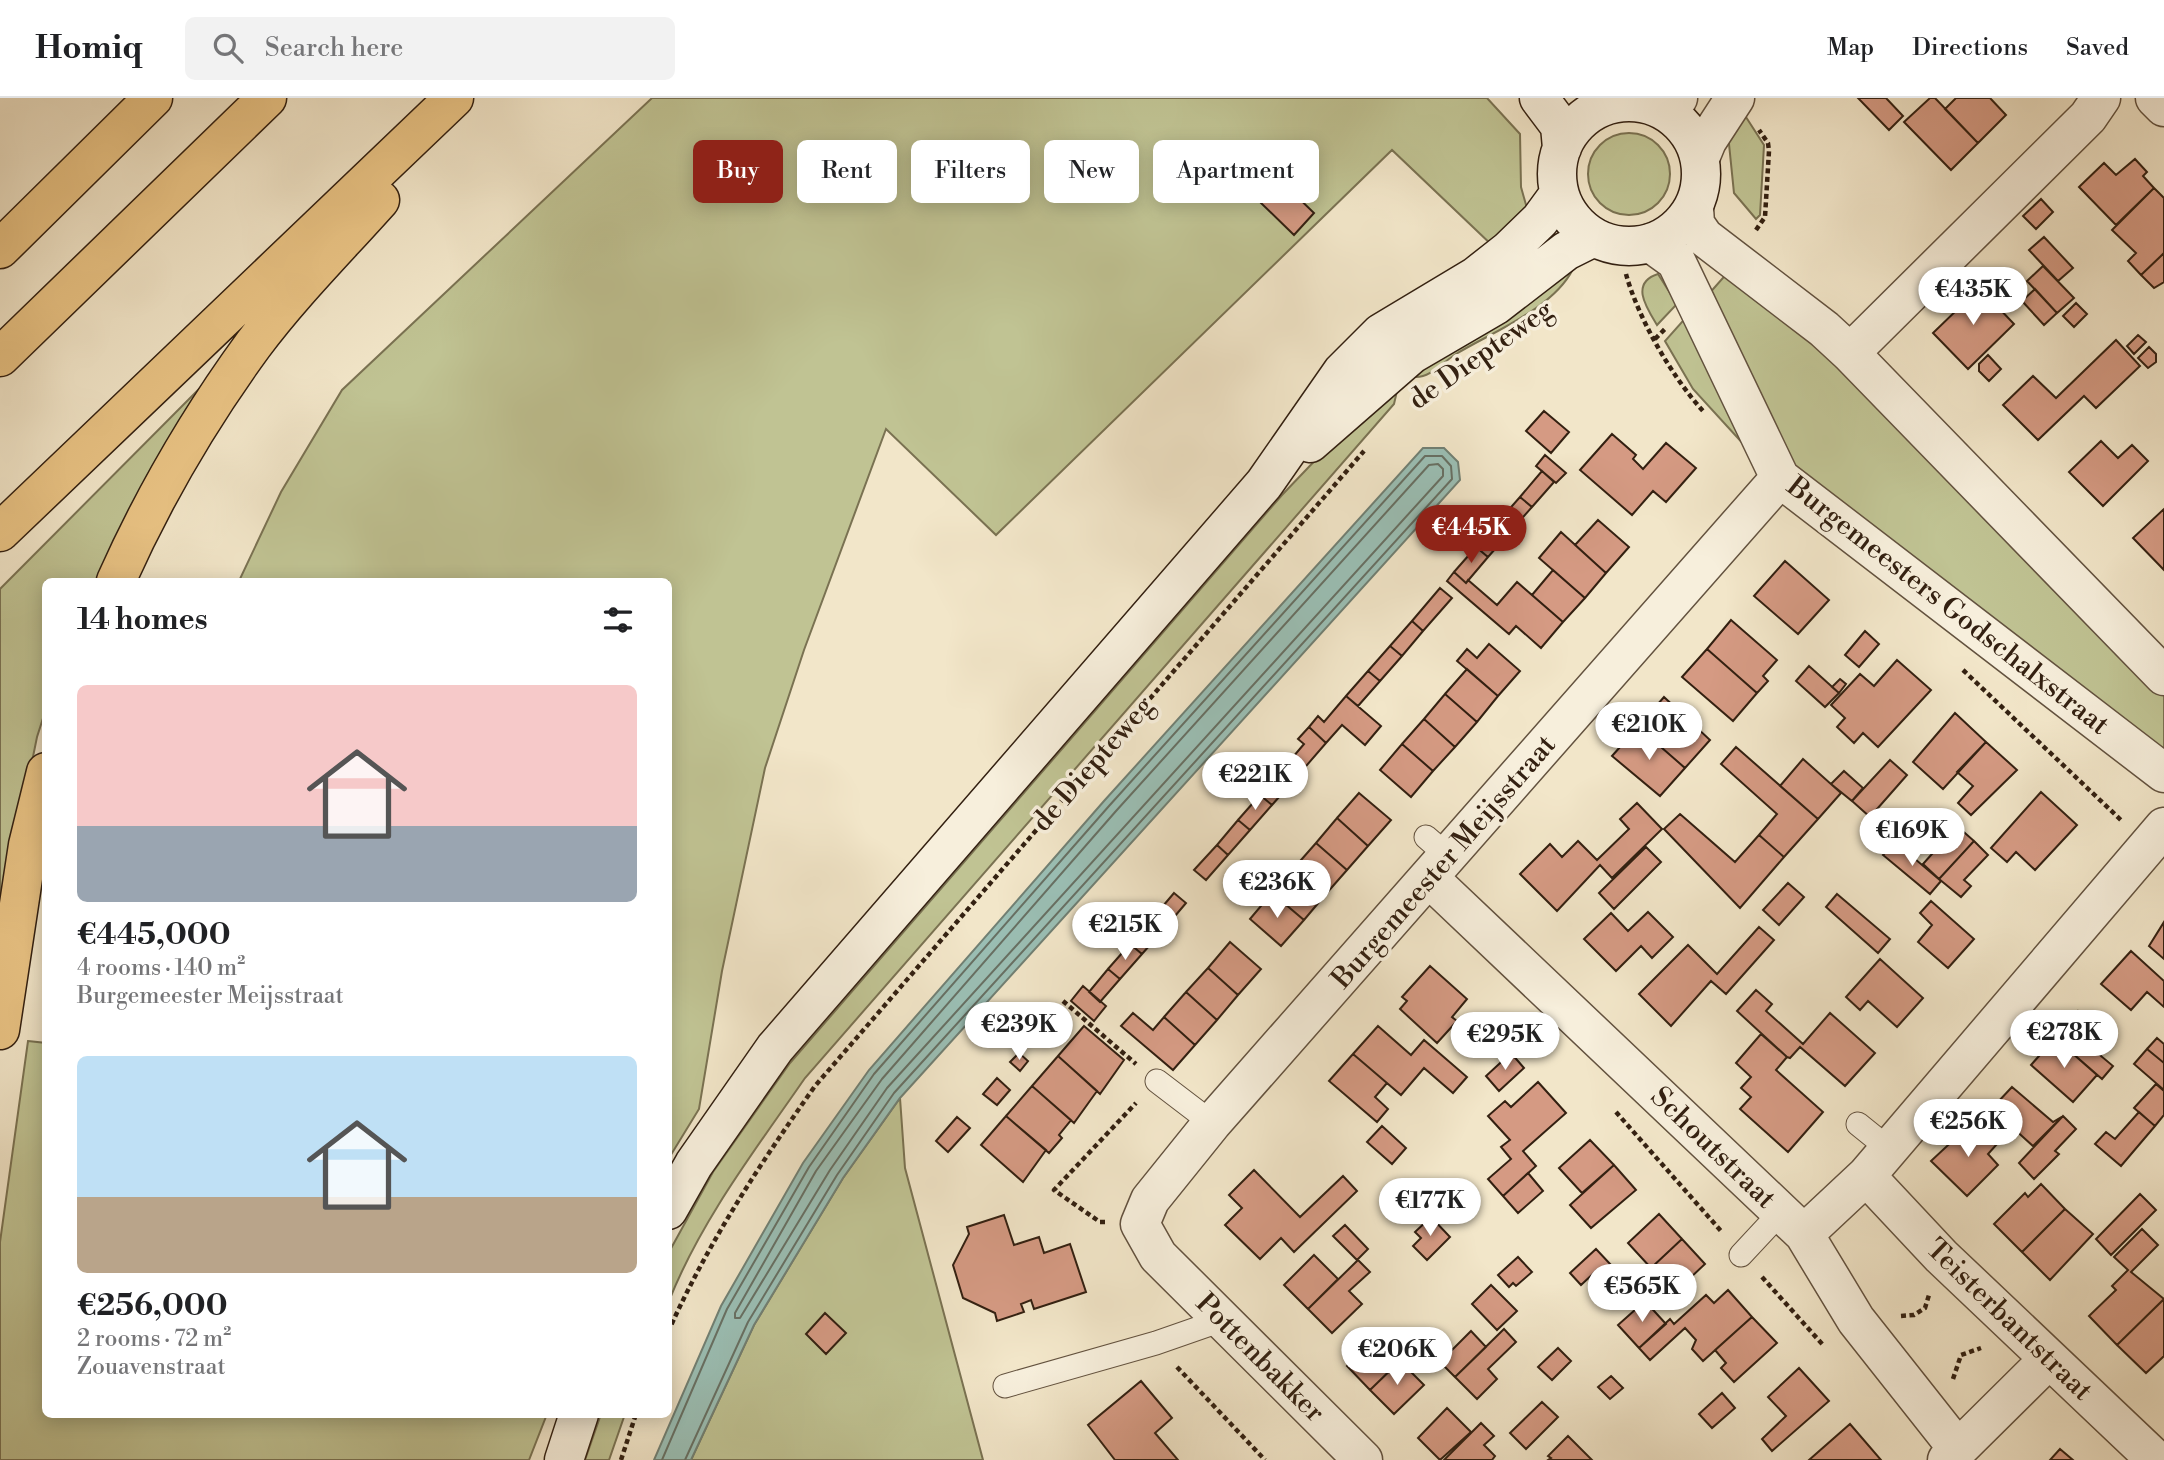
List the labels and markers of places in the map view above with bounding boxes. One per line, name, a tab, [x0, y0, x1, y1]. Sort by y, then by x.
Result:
pin: €435K	[1924, 268, 2022, 327]
pin: €445K	[1422, 505, 1520, 565]
pin: €210K	[1600, 702, 1698, 762]
pin: €221K	[1206, 752, 1304, 812]
pin: €169K	[1863, 808, 1961, 868]
pin: €236K	[1228, 860, 1326, 920]
pin: €215K	[1076, 902, 1174, 962]
pin: €239K	[970, 1002, 1068, 1062]
pin: €278K	[2015, 1010, 2113, 1070]
pin: €295K	[1456, 1012, 1554, 1072]
pin: €256K	[1919, 1100, 2017, 1159]
pin: €177K	[1381, 1178, 1479, 1238]
pin: €565K	[1593, 1264, 1691, 1324]
pin: €206K	[1348, 1328, 1446, 1387]

